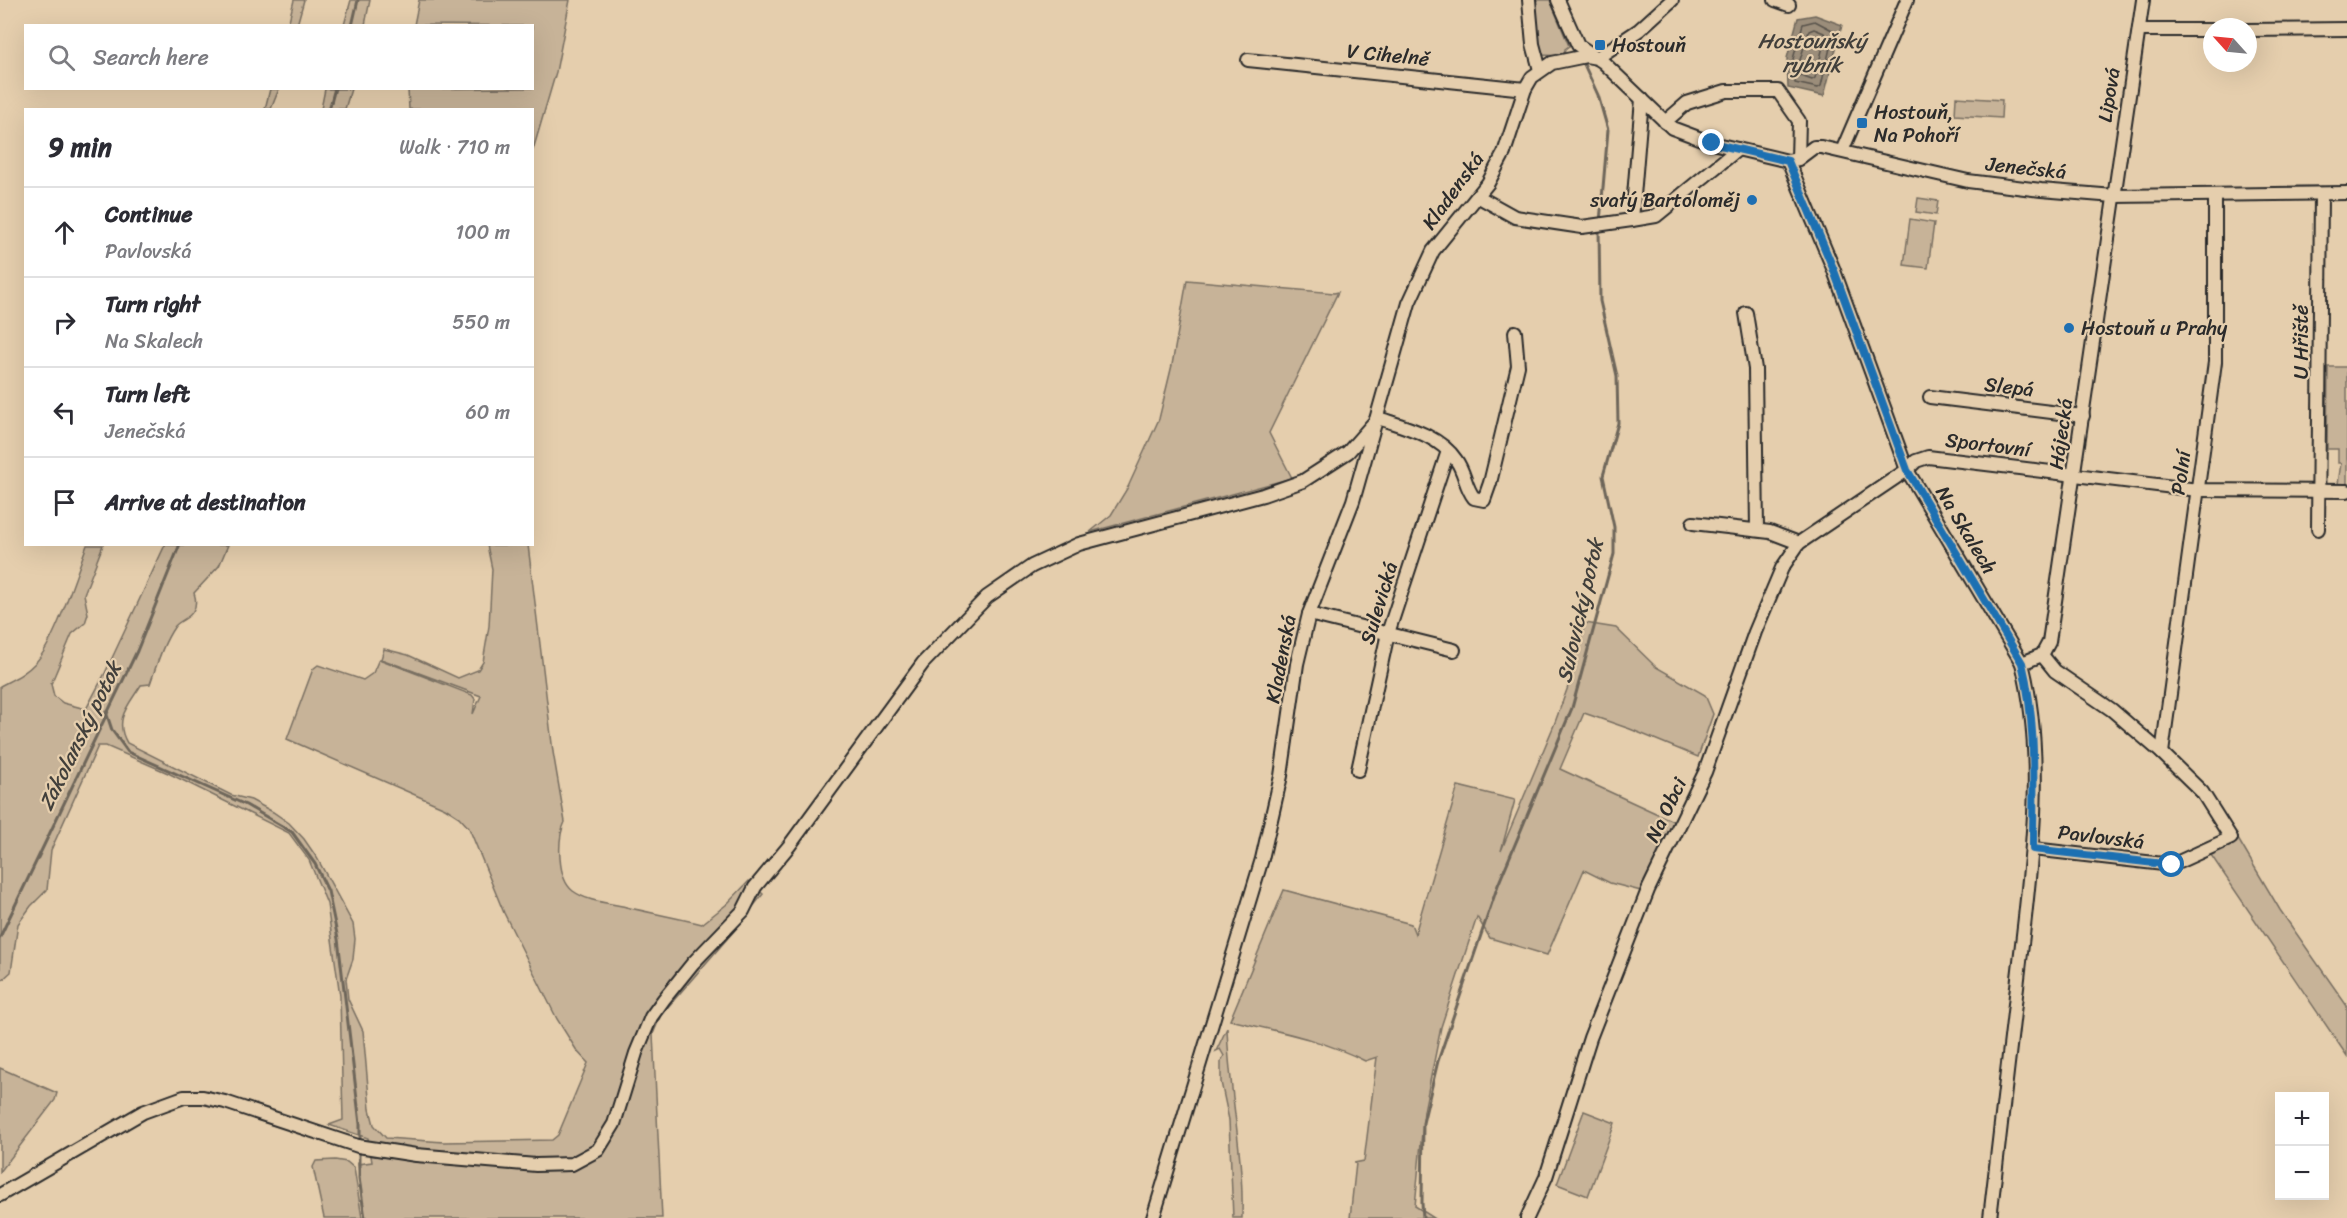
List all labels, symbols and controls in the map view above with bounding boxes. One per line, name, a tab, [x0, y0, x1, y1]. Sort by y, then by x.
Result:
north arrow	[2203, 18, 2257, 72]
water label: Hostouňský rybník	[1758, 22, 1869, 84]
search box	[24, 24, 534, 90]
place label: Hostouň	[1612, 28, 1686, 63]
street label: V Cihelně	[1345, 33, 1433, 77]
text: Search here	[93, 38, 209, 77]
marker: Hostouň	[1593, 38, 1607, 52]
icon: search	[45, 41, 78, 74]
street label: Lipová	[2087, 65, 2131, 125]
place label: Hostouň, Na Pohoří	[1874, 95, 1962, 153]
marker: Hostouň, Na Pohoří	[1855, 116, 1869, 130]
text: 9 min	[48, 124, 112, 170]
route end	[1698, 129, 1724, 155]
text: Walk · 710 m	[399, 130, 510, 165]
street label: Kladenská	[1413, 145, 1493, 237]
street label: Jenečská	[1983, 146, 2068, 190]
place label: svatý Bartoloměj	[1589, 183, 1740, 218]
marker: svatý Bartoloměj	[1745, 193, 1759, 207]
text: Continue	[105, 195, 193, 234]
text: 100 m	[456, 215, 510, 250]
icon: ahead	[48, 216, 81, 249]
text: Pavlovská	[105, 234, 192, 269]
text: Turn right	[105, 285, 200, 324]
street label: U Hřiště	[2284, 303, 2319, 379]
text: 550 m	[452, 305, 510, 340]
icon: right	[48, 306, 81, 339]
place label: Hostouň u Prahy	[2081, 311, 2228, 346]
marker: Hostouň u Prahy	[2062, 321, 2076, 335]
text: Na Skalech	[105, 324, 203, 359]
street label: Slepá	[1982, 367, 2036, 407]
text: Turn left	[105, 375, 190, 414]
text: 60 m	[465, 395, 510, 430]
icon: left	[48, 396, 81, 429]
street label: Hájecká	[2039, 396, 2083, 472]
text: Jenečská	[105, 414, 186, 449]
street label: Sportovní	[1944, 422, 2035, 468]
street label: Polní	[2161, 446, 2202, 497]
street label: Na Skalech	[1926, 479, 2006, 581]
text: Arrive at destination	[105, 483, 306, 522]
icon: arrive	[48, 486, 81, 519]
water label: Sulovický potok	[1545, 532, 1616, 687]
street label: Sulevická	[1350, 557, 1408, 649]
street label: Kladenská	[1255, 612, 1307, 706]
water label: Zákolanský potok	[27, 652, 134, 817]
street label: Na Obci	[1635, 770, 1697, 848]
street label: Pavlovská	[2056, 814, 2146, 860]
route start	[2158, 851, 2184, 877]
map controls	[2275, 1092, 2329, 1200]
button: +	[2275, 1092, 2329, 1146]
button: −	[2275, 1146, 2329, 1200]

